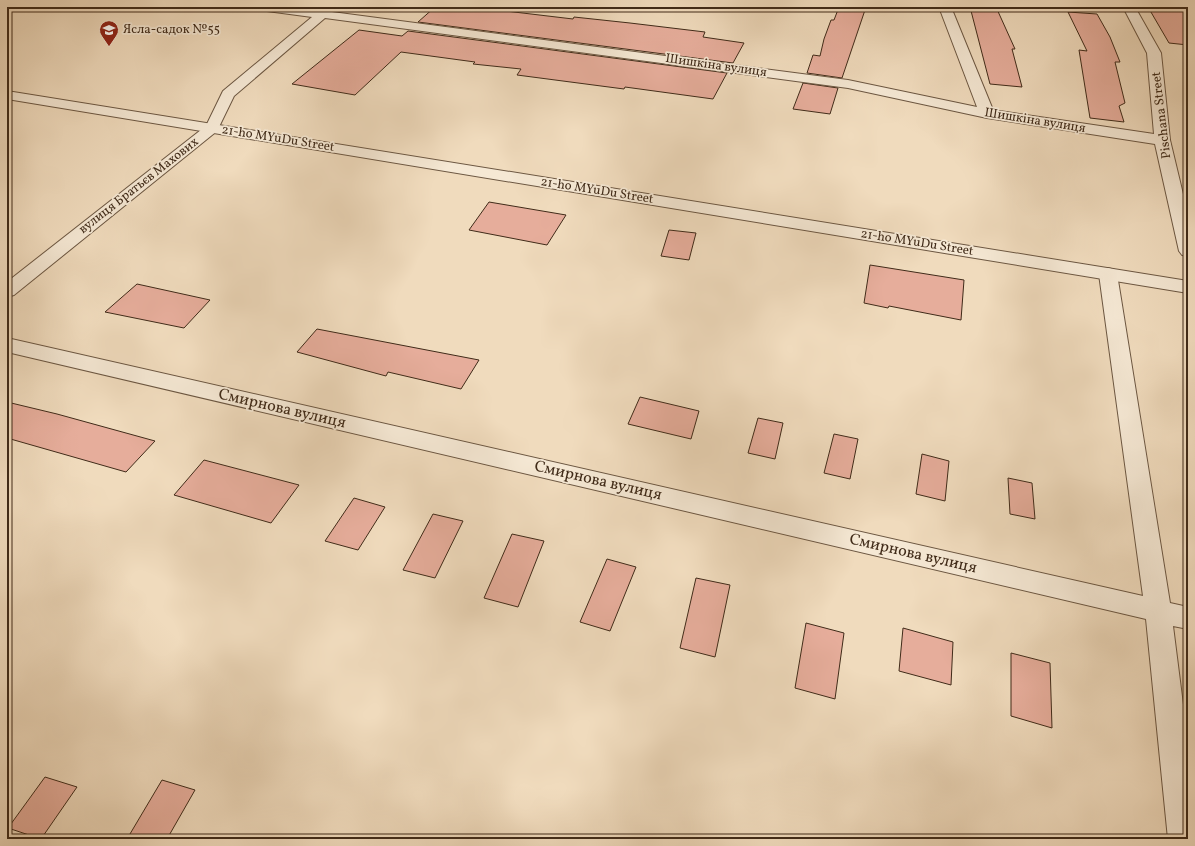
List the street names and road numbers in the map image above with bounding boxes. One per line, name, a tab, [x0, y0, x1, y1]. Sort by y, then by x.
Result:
street label: Шишкіна вулиця	[664, 50, 768, 82]
street label: Pischana Street	[1148, 70, 1176, 160]
street label: Шишкіна вулиця	[983, 104, 1087, 138]
street label: 21-ho MYuDu Street	[220, 121, 336, 157]
street label: вулиця Братьєв Махових	[75, 133, 203, 239]
street label: 21-ho MYuDu Street	[539, 173, 655, 209]
street label: 21-ho MYuDu Street	[859, 225, 975, 261]
street label: Смирнова вулиця	[216, 384, 348, 434]
street label: Смирнова вулиця	[532, 456, 664, 506]
street label: Смирнова вулиця	[847, 529, 979, 579]

